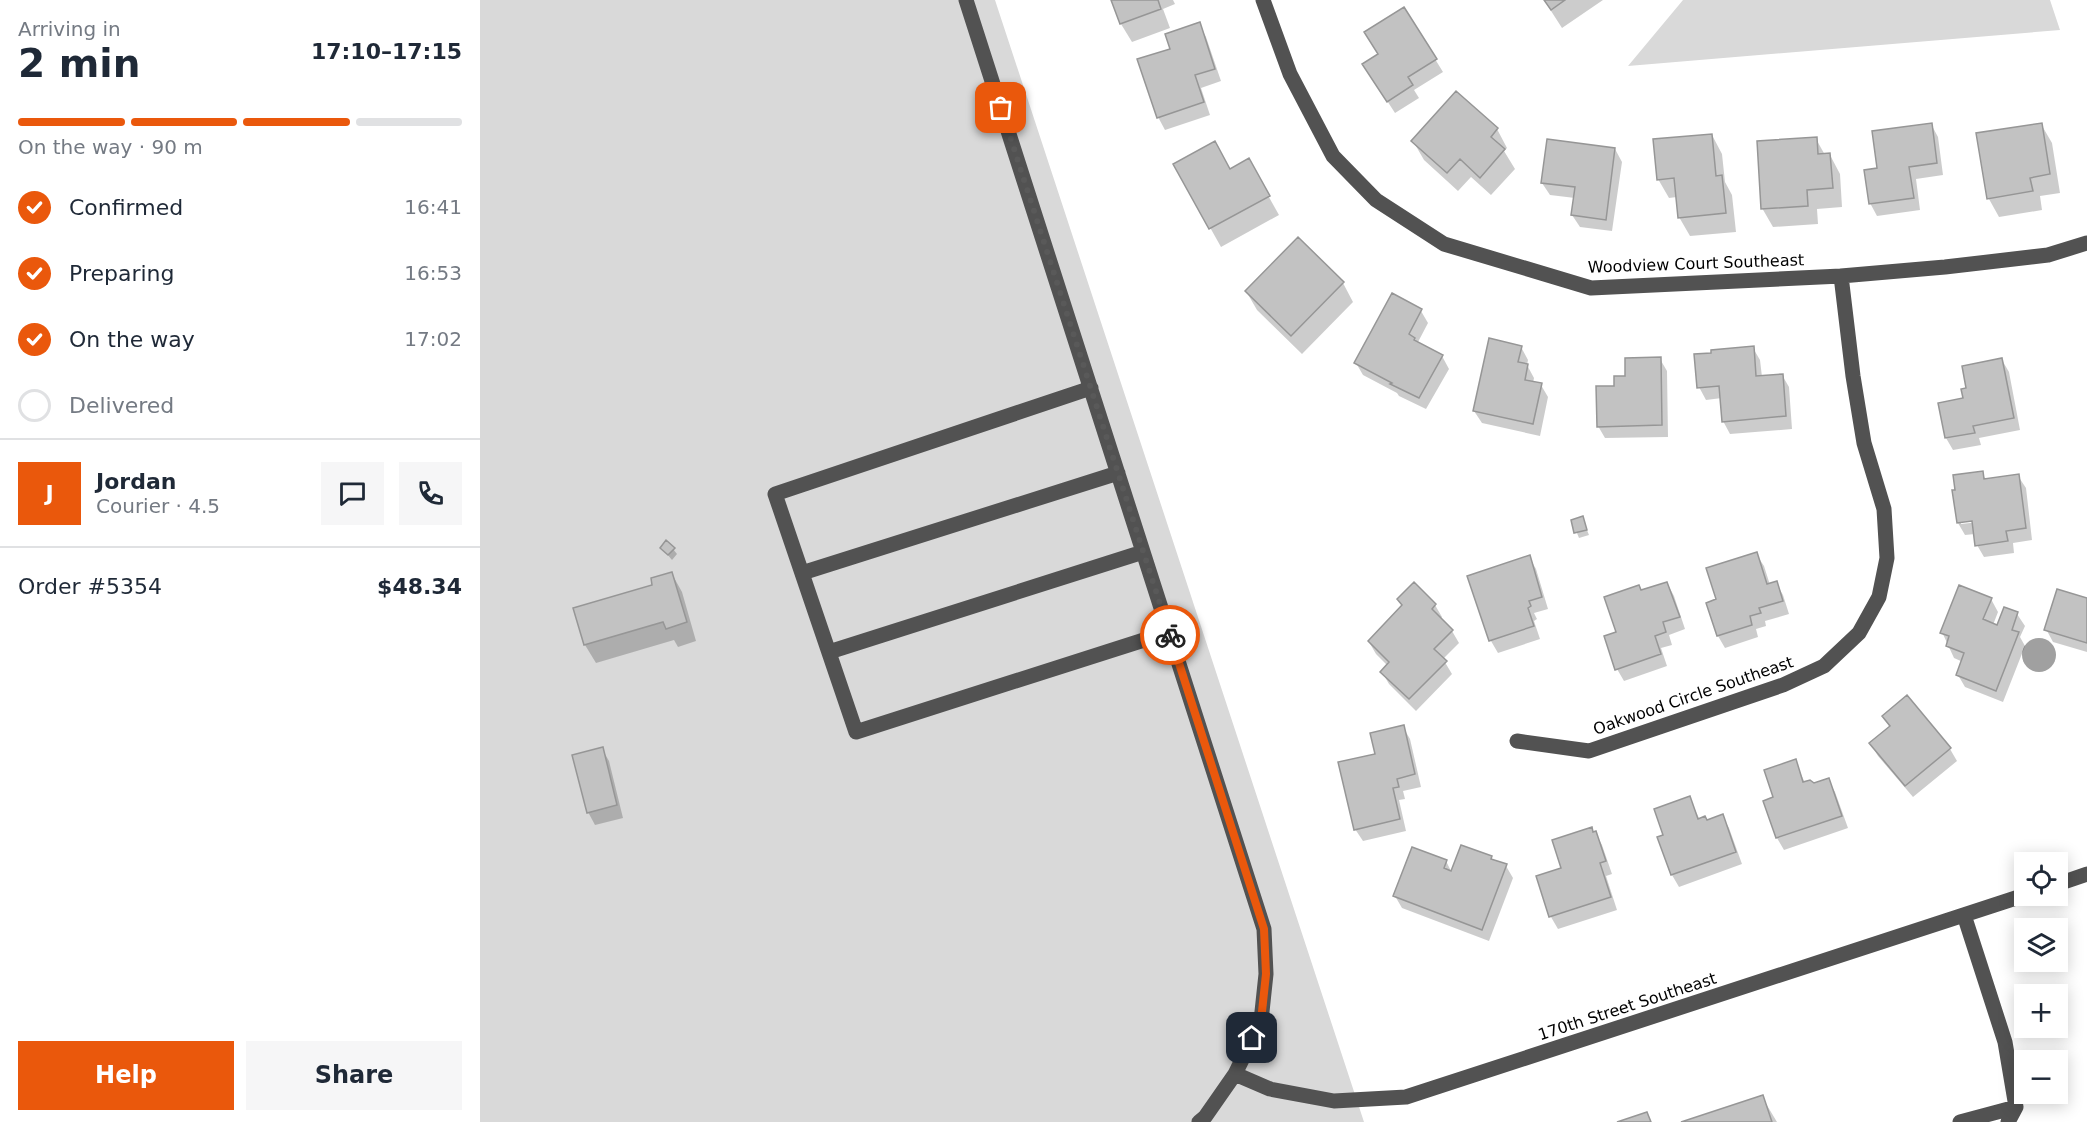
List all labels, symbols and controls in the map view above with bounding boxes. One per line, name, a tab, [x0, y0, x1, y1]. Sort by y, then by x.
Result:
text: Arriving in	[18, 17, 121, 41]
text: 17:10–17:15	[311, 39, 462, 64]
text: 2 min	[18, 41, 140, 86]
pin	[975, 82, 1026, 133]
icon: bag	[984, 91, 1017, 124]
text: On the way · 90 m	[18, 135, 203, 159]
icon: check	[18, 191, 51, 224]
text: Confirmed	[69, 195, 183, 220]
text: 16:41	[404, 195, 462, 219]
street label: Woodview Court Southeast	[1588, 250, 1804, 277]
icon: check	[18, 257, 51, 290]
text: Preparing	[69, 261, 175, 286]
text: 16:53	[404, 261, 462, 285]
icon: check	[18, 323, 51, 356]
text: On the way	[69, 327, 195, 352]
text: 17:02	[404, 327, 462, 351]
text: Delivered	[69, 393, 174, 418]
button: chat	[321, 462, 384, 525]
button: phone	[399, 462, 462, 525]
text: Jordan	[96, 469, 176, 494]
text: J	[45, 481, 54, 506]
text: Courier · 4.5	[96, 494, 220, 518]
text: Order #5354	[18, 574, 162, 599]
text: $48.34	[377, 574, 462, 599]
courier	[1140, 605, 1200, 665]
icon: bike	[1154, 619, 1187, 652]
street label: Oakwood Circle Southeast	[1591, 652, 1796, 739]
map controls	[2014, 852, 2068, 1104]
button: locate	[2014, 852, 2068, 906]
button: layers	[2014, 918, 2068, 972]
street label: 170th Street Southeast	[1536, 969, 1719, 1044]
button: +	[2014, 984, 2068, 1038]
pin	[1226, 1012, 1277, 1063]
icon: home	[1235, 1021, 1268, 1054]
button: Help	[18, 1041, 234, 1110]
button: Share	[246, 1041, 462, 1110]
button: −	[2014, 1050, 2068, 1104]

